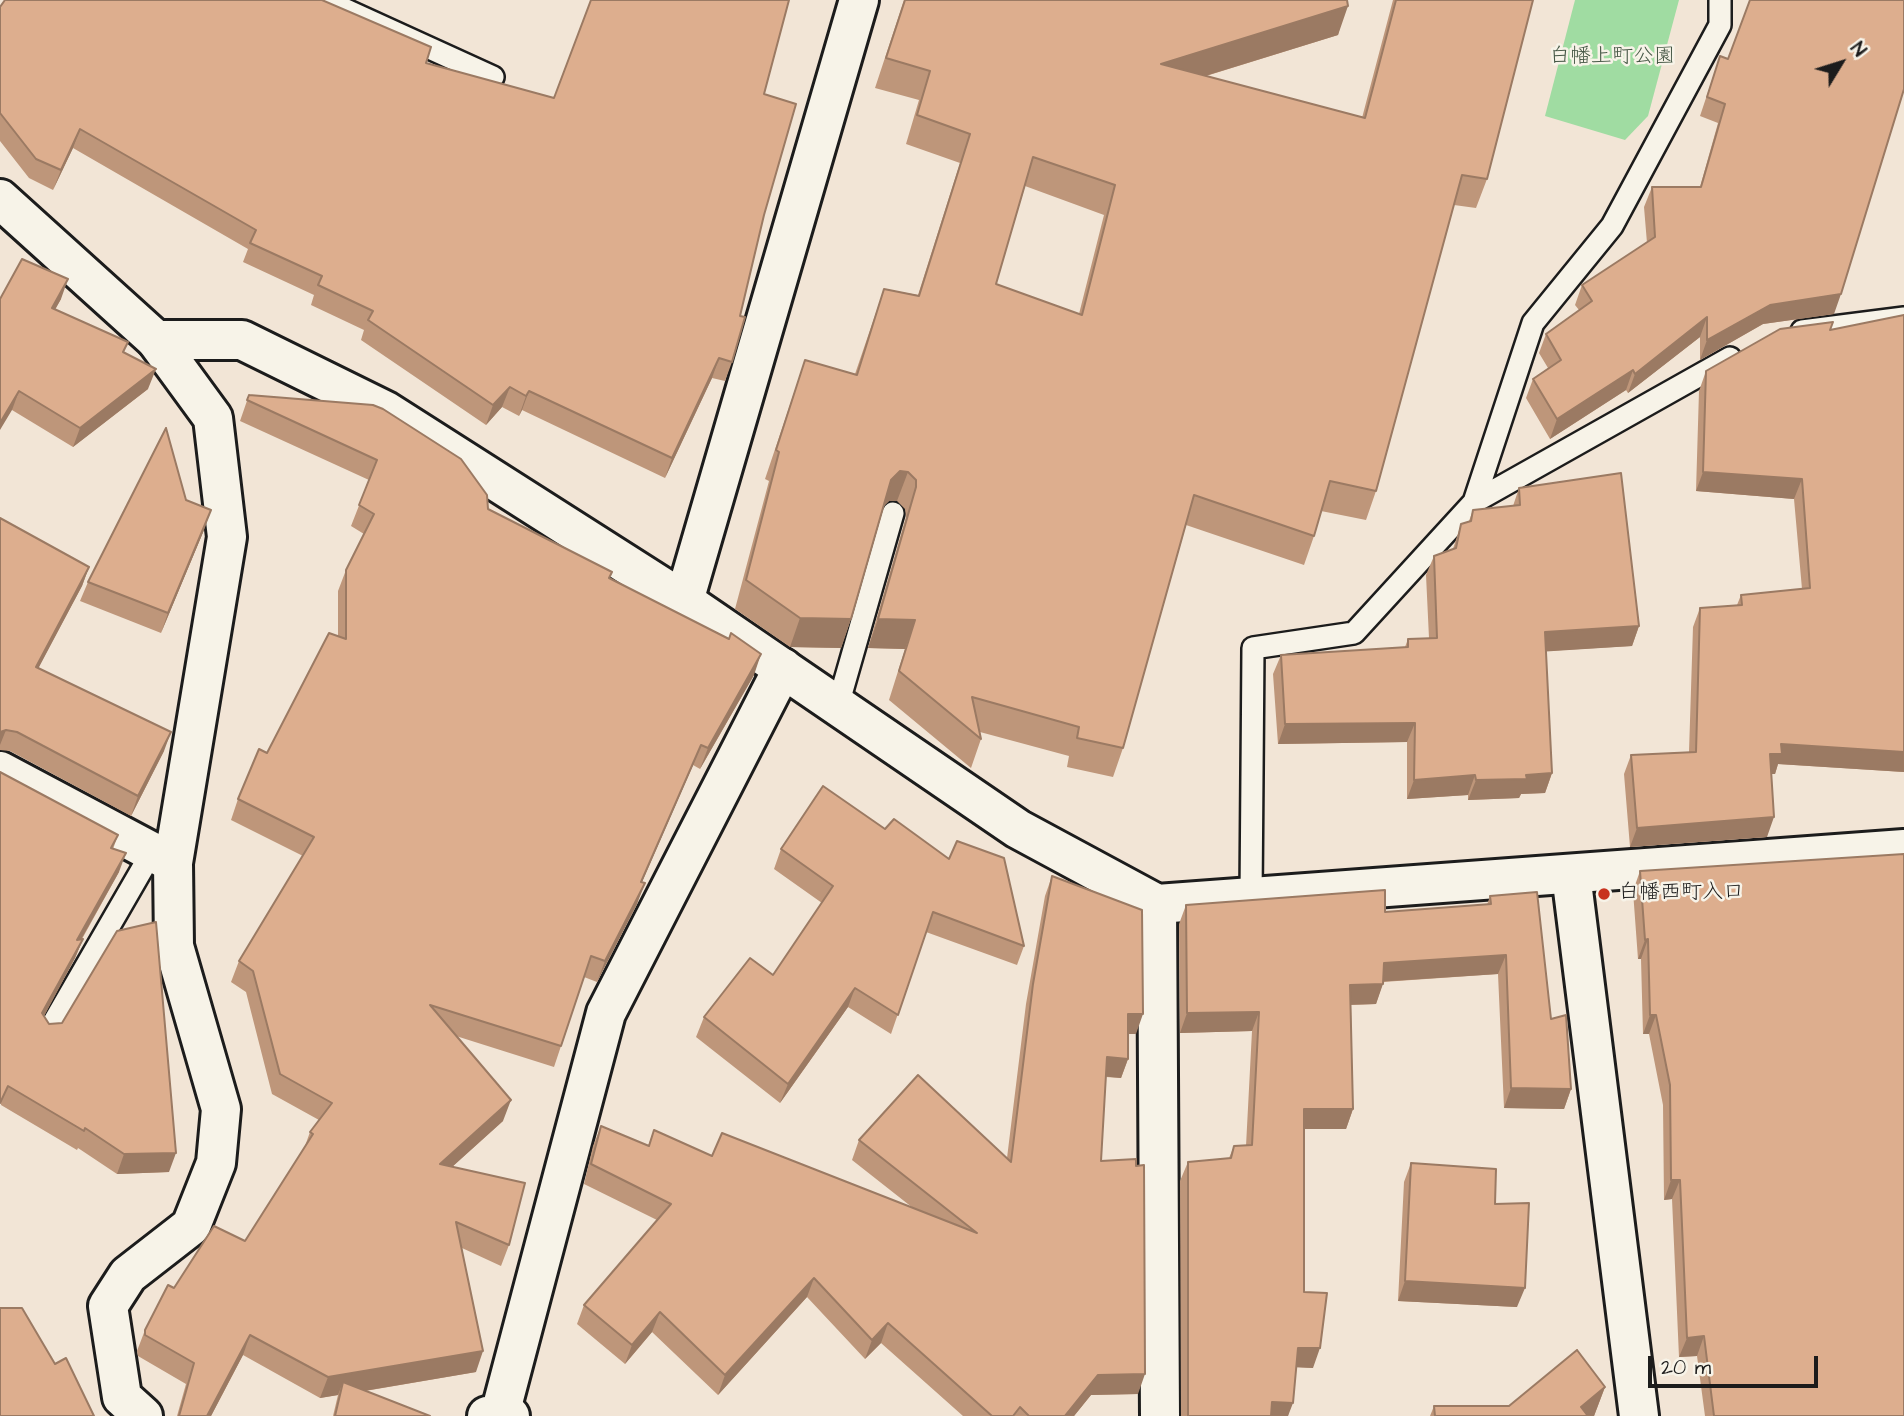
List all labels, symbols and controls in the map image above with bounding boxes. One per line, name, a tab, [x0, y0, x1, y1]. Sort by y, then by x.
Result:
north arrow	[1806, 28, 1876, 98]
text: N	[1844, 37, 1872, 63]
park label: 白幡上町公園	[1549, 45, 1675, 71]
place label: 白幡西町入口	[1618, 881, 1744, 907]
marker: 白幡西町入口	[1596, 886, 1612, 902]
scale bar	[1652, 1342, 1822, 1386]
text: 20 m	[1661, 1353, 1711, 1382]

